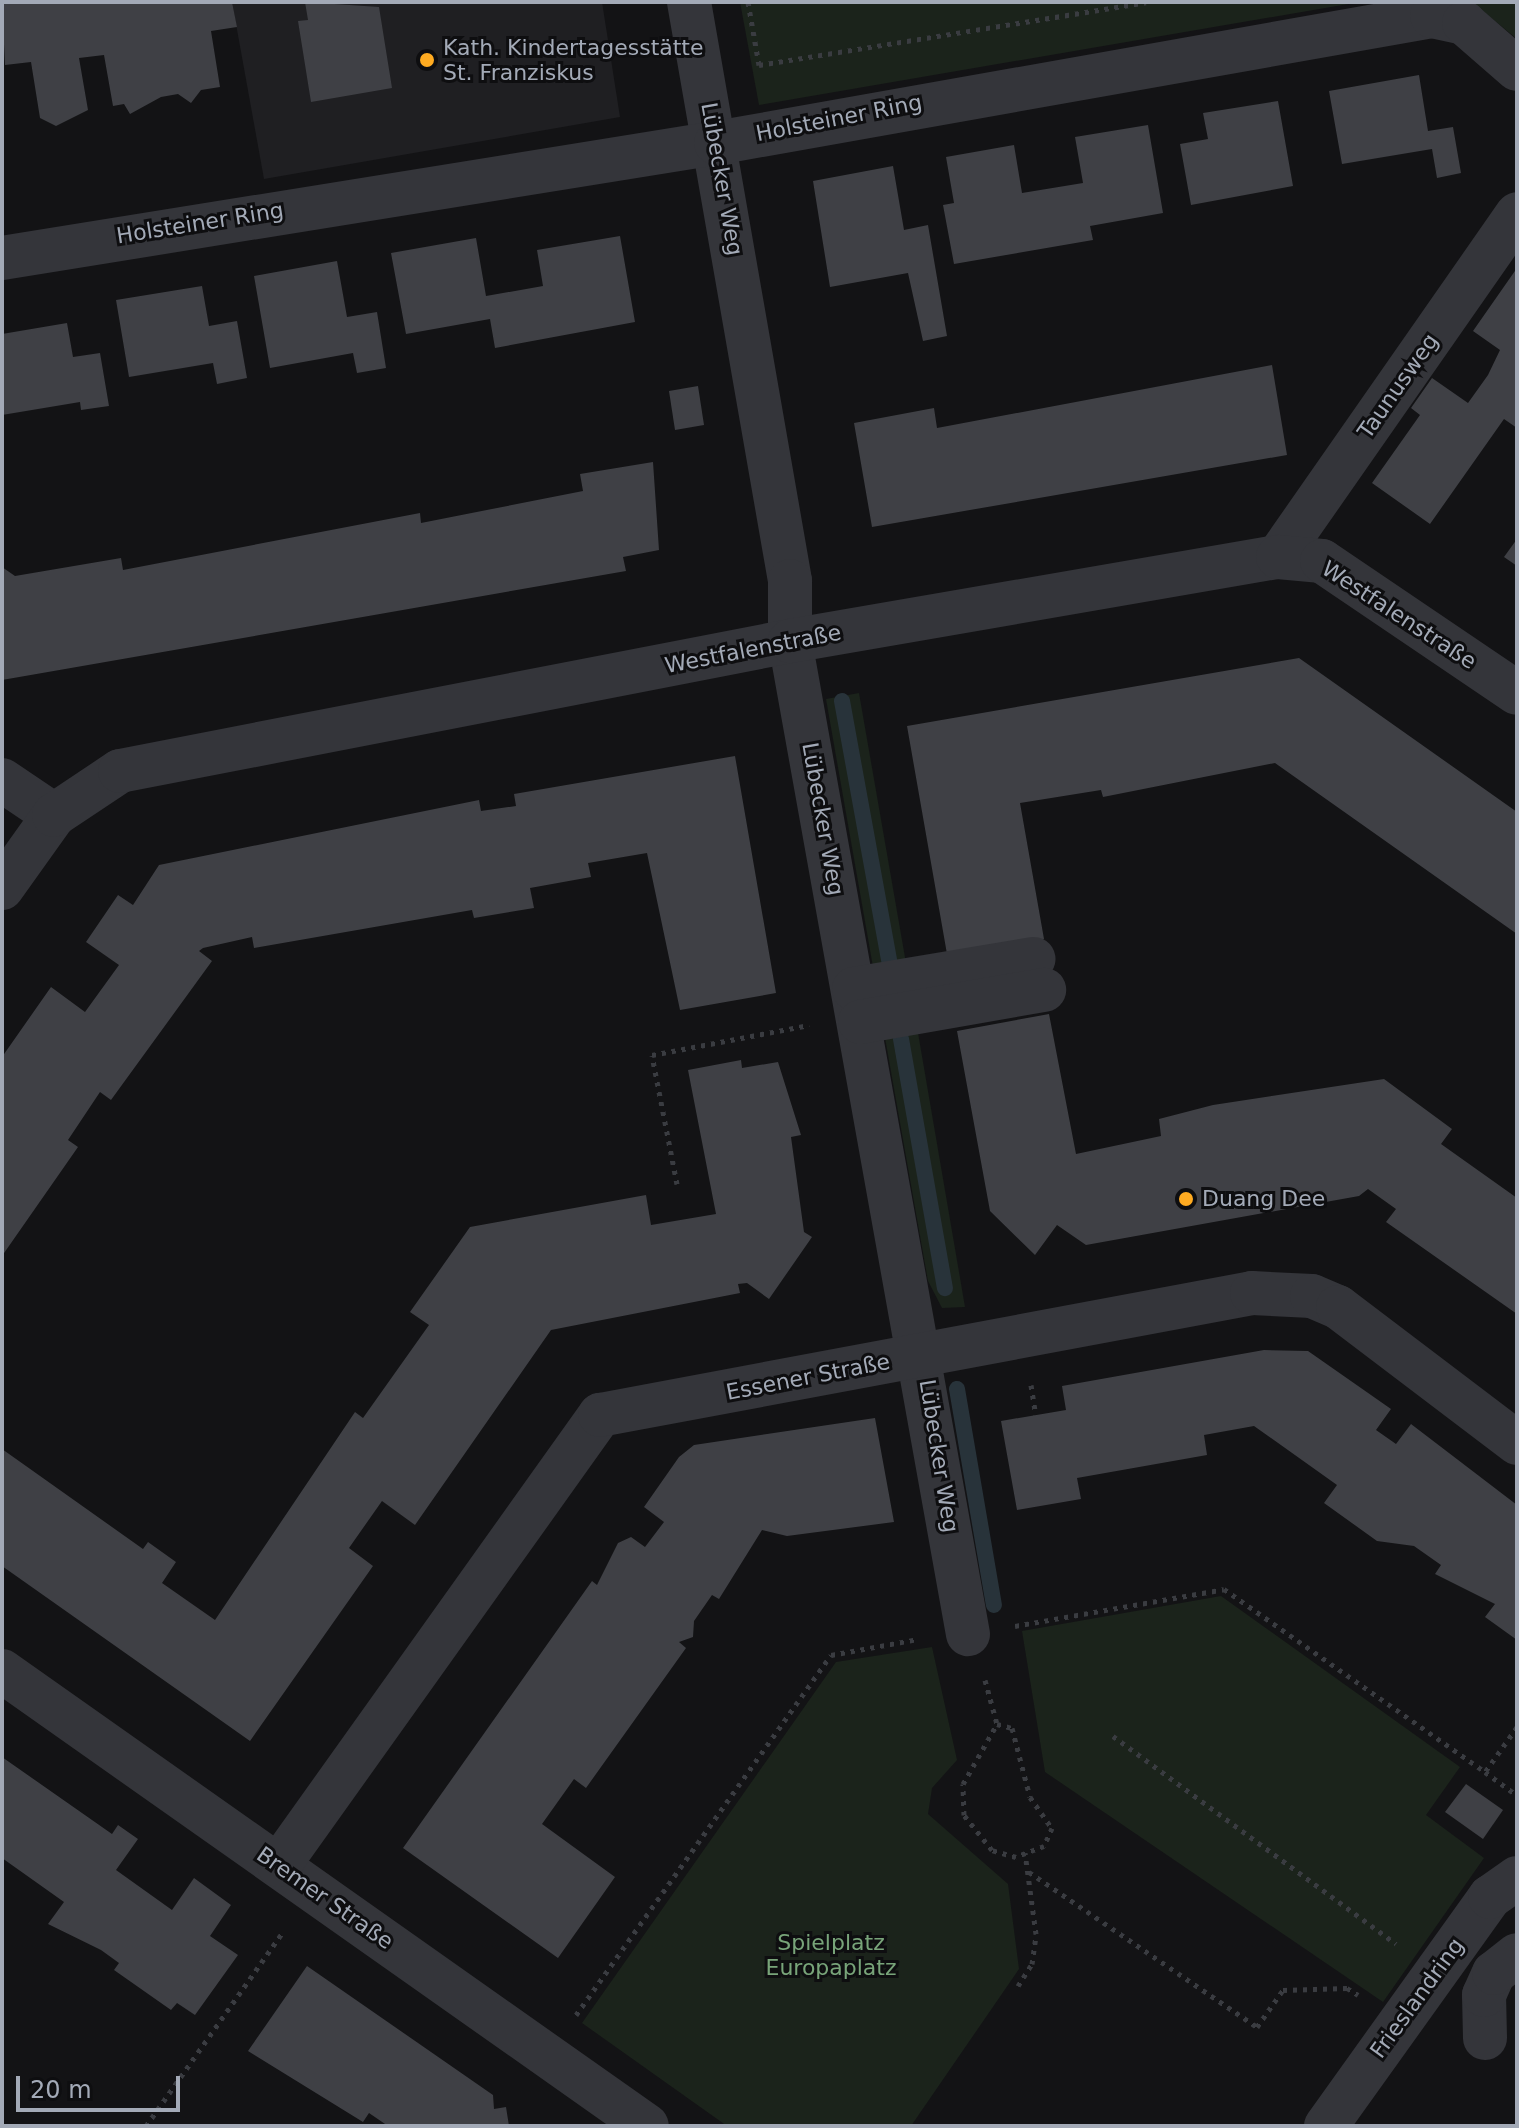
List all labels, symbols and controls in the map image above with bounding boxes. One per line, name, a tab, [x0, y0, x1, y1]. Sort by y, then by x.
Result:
place label: Kath. Kindertagesstätte St. Franziskus	[443, 34, 704, 86]
marker: Kath. Kindertagesstätte St. Franziskus	[418, 51, 436, 69]
street label: Holsteiner Ring	[754, 89, 924, 147]
street label: Lübecker Weg	[696, 100, 748, 258]
street label: Holsteiner Ring	[115, 197, 285, 249]
street label: Taunusweg	[1352, 328, 1444, 444]
street label: Westfalenstraße	[1317, 555, 1481, 675]
street label: Westfalenstraße	[663, 619, 843, 679]
street label: Lübecker Weg	[797, 740, 849, 898]
place label: Duang Dee	[1202, 1186, 1325, 1212]
marker: Duang Dee	[1177, 1190, 1195, 1208]
street label: Essener Straße	[724, 1348, 892, 1406]
street label: Lübecker Weg	[914, 1377, 964, 1535]
street label: Bremer Straße	[252, 1841, 398, 1955]
park label: Spielplatz Europaplatz	[765, 1929, 897, 1980]
street label: Frieslandring	[1365, 1933, 1469, 2063]
scale bar	[20, 2060, 184, 2110]
text: 20 m	[30, 2076, 92, 2104]

